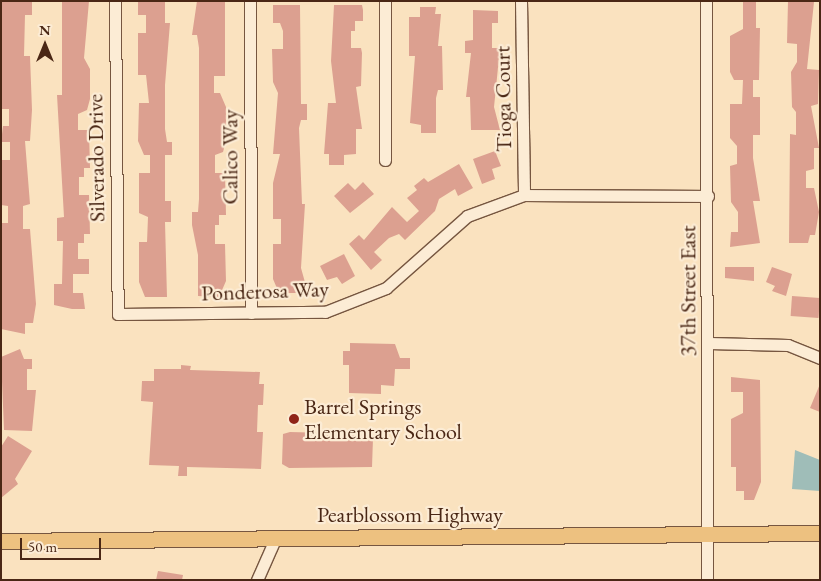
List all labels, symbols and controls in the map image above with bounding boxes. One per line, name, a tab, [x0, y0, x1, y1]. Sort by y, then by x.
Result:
north arrow	[20, 20, 70, 70]
text: N	[39, 21, 51, 39]
street label: Tioga Court	[489, 46, 517, 152]
street label: Silverado Drive	[82, 94, 110, 222]
street label: Calico Way	[217, 109, 243, 205]
street label: 37th Street East	[675, 225, 701, 357]
street label: Ponderosa Way	[201, 276, 329, 306]
place label: Barrel Springs Elementary School	[304, 393, 462, 444]
marker: Barrel Springs Elementary School	[288, 413, 300, 425]
street label: Pearblossom Highway	[317, 502, 503, 528]
scale bar	[22, 528, 104, 560]
text: 50 m	[28, 537, 57, 556]

